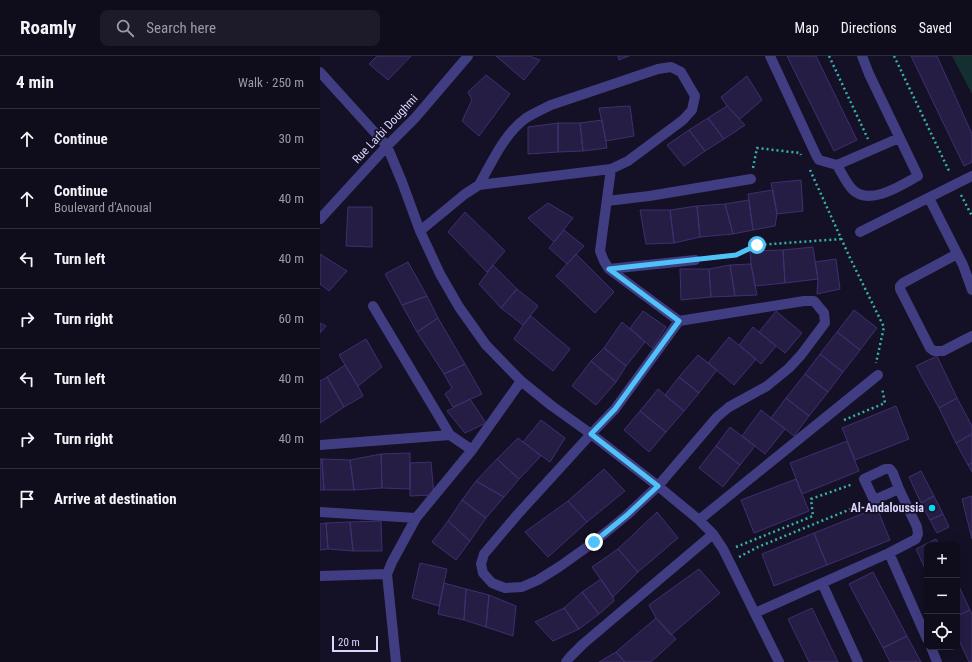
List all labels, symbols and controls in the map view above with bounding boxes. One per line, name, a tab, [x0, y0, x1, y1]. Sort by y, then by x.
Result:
search box	[100, 10, 380, 46]
text: Roamly	[20, 16, 76, 39]
icon: search	[114, 17, 136, 39]
text: Search here	[146, 19, 216, 37]
text: Map	[795, 20, 819, 36]
text: Directions	[841, 20, 897, 36]
text: Saved	[919, 20, 952, 36]
text: 4 min	[16, 72, 54, 92]
text: Walk · 250 m	[238, 75, 304, 90]
street label: Rue Larbi Doughmi	[349, 92, 421, 166]
icon: ahead	[16, 128, 38, 150]
text: Continue	[54, 130, 108, 148]
text: 30 m	[278, 131, 304, 146]
text: Continue	[54, 182, 108, 200]
icon: ahead	[16, 188, 38, 210]
text: 40 m	[278, 191, 304, 206]
text: Boulevard d'Anoual	[54, 200, 152, 215]
route start	[748, 236, 766, 254]
icon: left	[16, 248, 38, 270]
text: Turn left	[54, 250, 105, 268]
text: 40 m	[278, 251, 304, 266]
icon: right	[16, 308, 38, 330]
text: Turn right	[54, 310, 113, 328]
text: 60 m	[278, 311, 304, 326]
icon: left	[16, 368, 38, 390]
text: Turn left	[54, 370, 105, 388]
text: 40 m	[278, 371, 304, 386]
icon: right	[16, 428, 38, 450]
text: Turn right	[54, 430, 113, 448]
text: 40 m	[278, 431, 304, 446]
icon: arrive	[16, 488, 38, 510]
text: Arrive at destination	[54, 490, 177, 508]
place label: Al-Andaloussia	[851, 501, 924, 515]
marker: Al-Andaloussia	[927, 503, 937, 513]
route end	[585, 533, 603, 551]
map controls	[924, 542, 960, 650]
button: +	[924, 542, 960, 578]
button: −	[924, 578, 960, 614]
button: locate	[924, 614, 960, 650]
scale bar	[332, 634, 378, 653]
text: 20 m	[338, 636, 360, 649]

